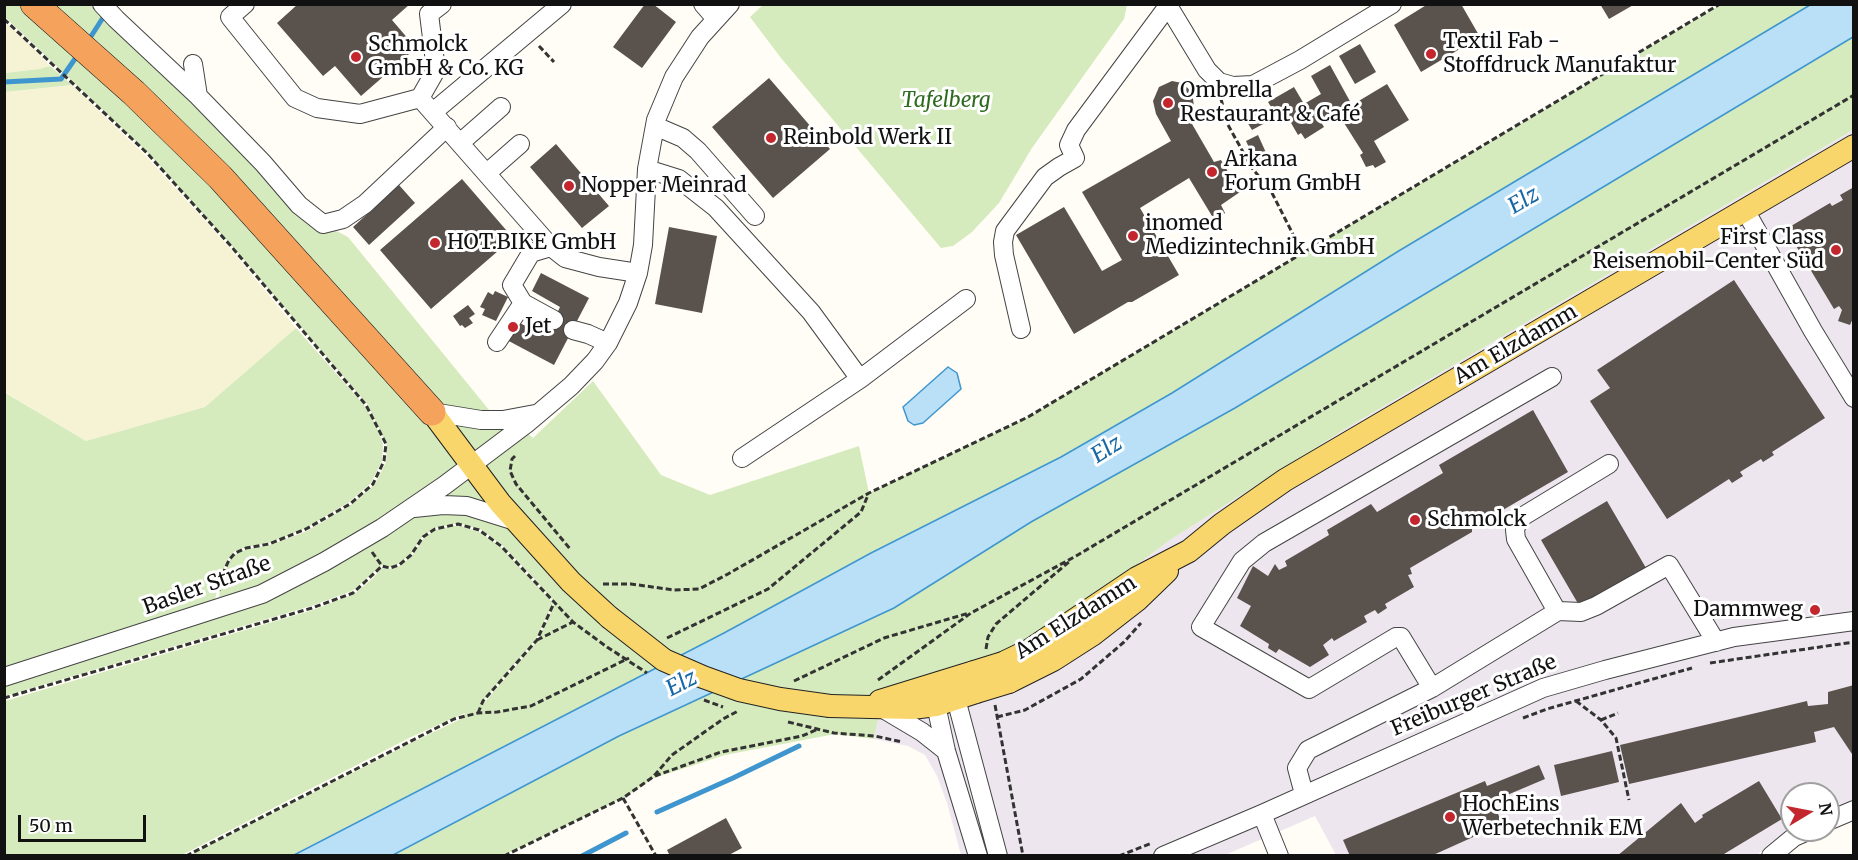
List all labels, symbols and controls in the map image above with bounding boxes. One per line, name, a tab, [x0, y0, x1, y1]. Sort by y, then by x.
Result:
place label: Textil Fab - Stoffdruck Manufaktur	[1443, 29, 1677, 79]
place label: Schmolck GmbH & Co. KG	[368, 32, 524, 82]
marker: Textil Fab - Stoffdruck Manufaktur	[1424, 47, 1438, 61]
marker: Schmolck GmbH & Co. KG	[349, 50, 363, 64]
place label: Ombrella Restaurant & Café	[1180, 78, 1360, 128]
park label: Tafelberg	[902, 88, 990, 114]
marker: Ombrella Restaurant & Café	[1161, 96, 1175, 110]
place label: Reinbold Werk II	[783, 125, 952, 151]
marker: Reinbold Werk II	[764, 131, 778, 145]
place label: Arkana Forum GmbH	[1224, 147, 1361, 197]
marker: Arkana Forum GmbH	[1205, 165, 1219, 179]
place label: Nopper Meinrad	[581, 173, 747, 199]
marker: Nopper Meinrad	[562, 179, 576, 193]
water label: Elz	[1504, 182, 1544, 220]
place label: inomed Medizintechnik GmbH	[1145, 211, 1375, 261]
place label: First Class Reisemobil-Center Süd	[1592, 225, 1824, 275]
marker: inomed Medizintechnik GmbH	[1126, 229, 1140, 243]
place label: HOT.BIKE GmbH	[447, 230, 616, 256]
marker: HOT.BIKE GmbH	[428, 236, 442, 250]
marker: First Class Reisemobil-Center Süd	[1829, 243, 1843, 257]
street label: Am Elzdamm	[1450, 300, 1582, 390]
place label: Jet	[525, 314, 551, 340]
marker: Jet	[506, 320, 520, 334]
water label: Elz	[1087, 431, 1127, 469]
place label: Schmolck	[1427, 507, 1527, 533]
marker: Schmolck	[1408, 513, 1422, 527]
street label: Basler Straße	[140, 551, 274, 621]
street label: Am Elzdamm	[1011, 571, 1141, 665]
place label: Dammweg	[1693, 597, 1803, 623]
marker: Dammweg	[1808, 603, 1822, 617]
street label: Freiburger Straße	[1387, 650, 1561, 742]
water label: Elz	[662, 665, 702, 703]
north arrow	[1780, 782, 1840, 842]
place label: HochEins Werbetechnik EM	[1462, 792, 1643, 842]
text: N	[1815, 801, 1837, 817]
scale bar	[21, 803, 148, 841]
marker: HochEins Werbetechnik EM	[1443, 810, 1457, 824]
text: 50 m	[29, 814, 73, 837]

